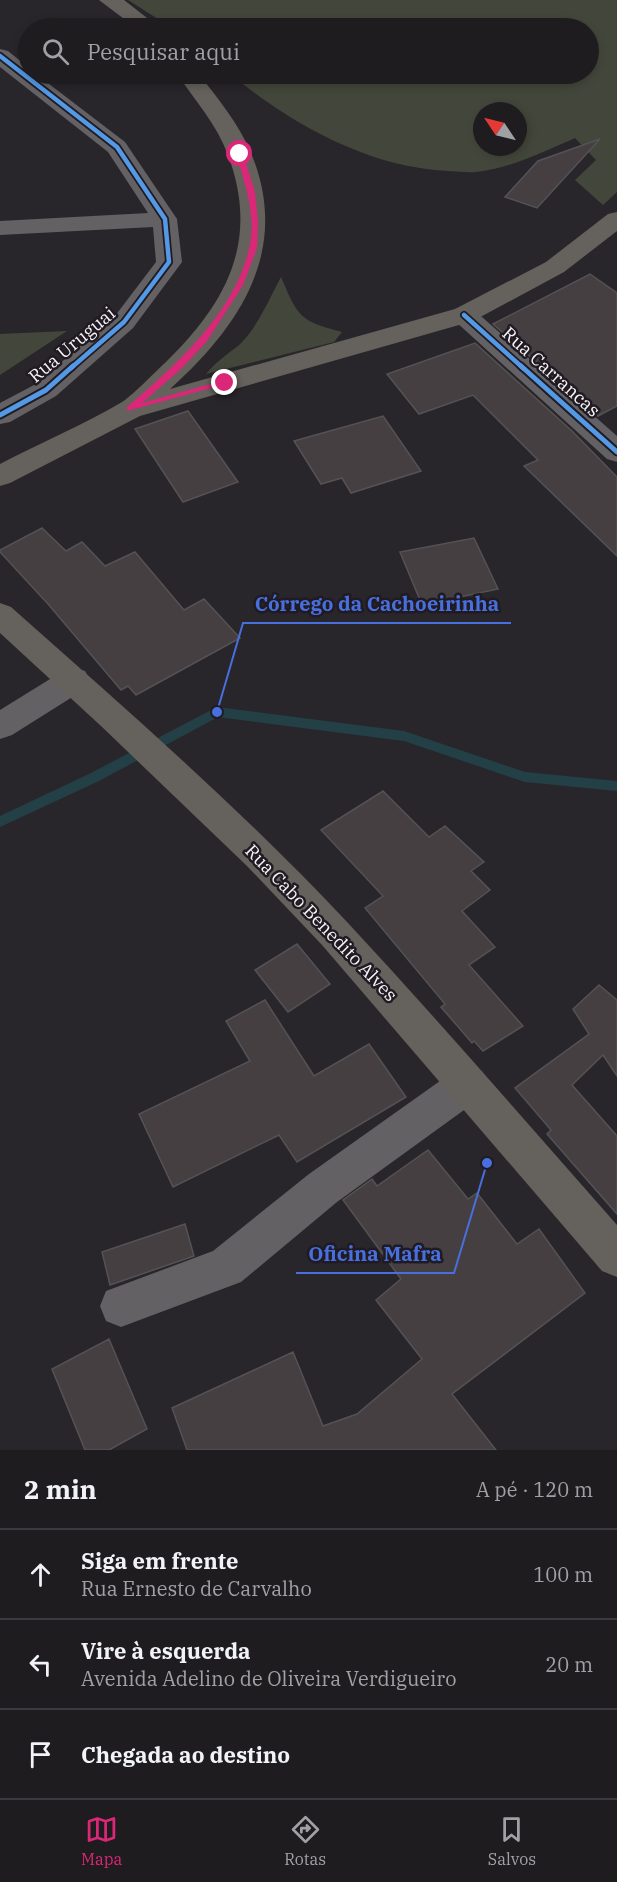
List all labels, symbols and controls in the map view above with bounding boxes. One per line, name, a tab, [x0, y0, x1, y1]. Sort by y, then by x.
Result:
search box	[18, 18, 599, 84]
icon: search	[39, 35, 72, 68]
text: Pesquisar aqui	[87, 37, 240, 66]
north arrow	[473, 102, 527, 156]
route start	[226, 140, 252, 166]
street label: Rua Uruguai	[24, 301, 120, 388]
street label: Rua Carrancas	[498, 322, 605, 422]
route end	[211, 369, 237, 395]
callout: Córrego da Cachoeirinha	[243, 585, 511, 623]
text: Córrego da Cachoeirinha	[255, 590, 499, 617]
street label: Rua Cabo Benedito Alves	[240, 839, 402, 1006]
callout: Oficina Mafra	[296, 1235, 454, 1273]
text: Oficina Mafra	[308, 1240, 442, 1267]
text: 2 min	[24, 1472, 97, 1506]
text: A pé · 120 m	[476, 1476, 593, 1503]
text: Siga em frente	[81, 1546, 238, 1575]
icon: ahead	[24, 1558, 57, 1591]
text: 100 m	[533, 1561, 593, 1588]
text: Rua Ernesto de Carvalho	[81, 1575, 312, 1602]
text: Vire à esquerda	[81, 1636, 251, 1665]
icon: left	[24, 1648, 57, 1681]
text: 20 m	[545, 1651, 593, 1678]
text: Avenida Adelino de Oliveira Verdigueiro	[81, 1665, 456, 1692]
icon: arrive	[24, 1738, 57, 1771]
text: Chegada ao destino	[81, 1740, 290, 1769]
tab: Mapa	[81, 1813, 122, 1869]
tab: Rotas	[284, 1813, 326, 1869]
tab: Salvos	[488, 1813, 536, 1869]

